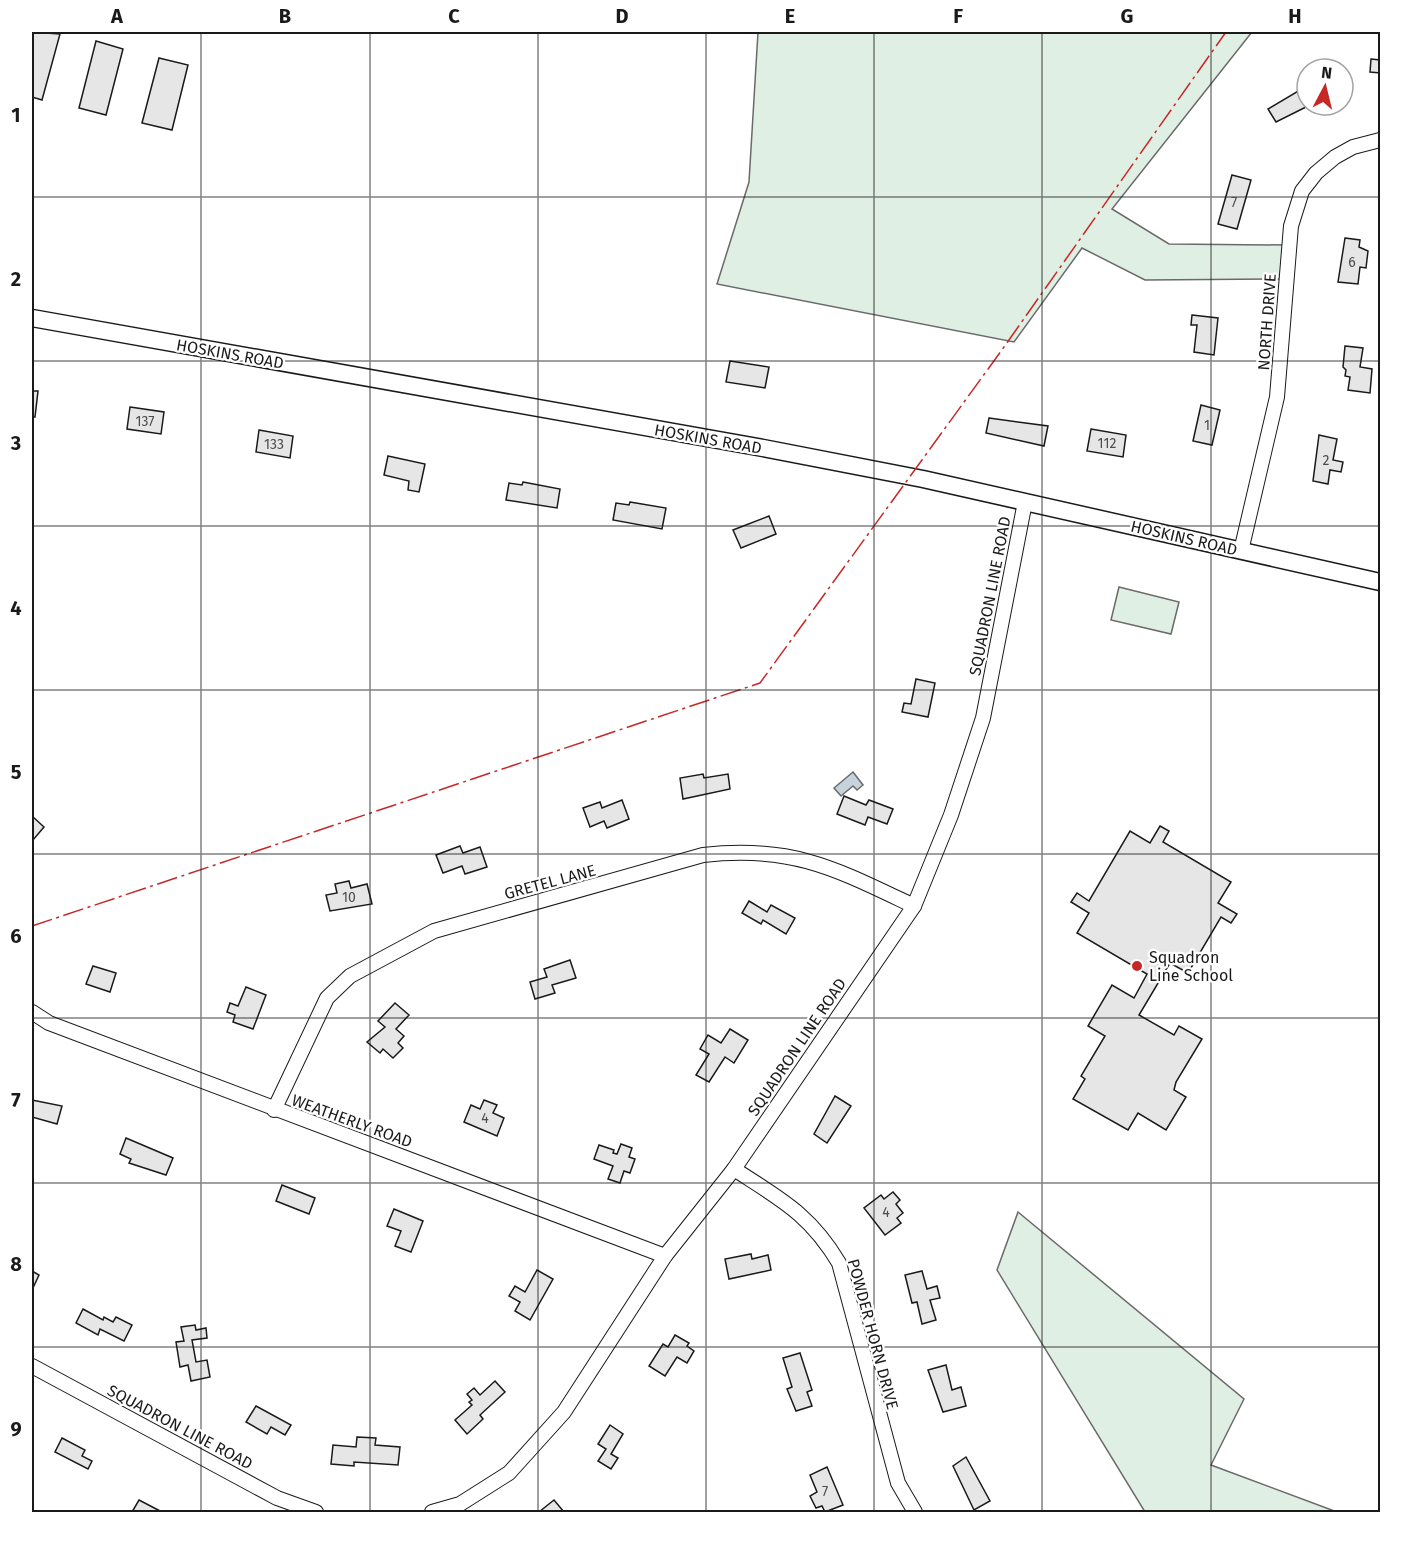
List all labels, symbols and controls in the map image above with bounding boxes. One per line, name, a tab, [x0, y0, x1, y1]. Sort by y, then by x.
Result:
text: A	[110, 4, 124, 28]
text: B	[279, 4, 291, 28]
text: C	[448, 4, 460, 28]
text: D	[615, 4, 629, 28]
text: E	[785, 4, 795, 28]
text: F	[953, 4, 963, 28]
text: G	[1121, 4, 1133, 28]
text: H	[1288, 4, 1302, 28]
north arrow	[1295, 57, 1355, 117]
text: N	[1320, 63, 1333, 83]
text: 1	[11, 103, 21, 127]
house number: 7	[1231, 194, 1237, 211]
house number: 6	[1348, 254, 1356, 271]
text: 2	[11, 267, 21, 291]
street label: NORTH DRIVE	[1254, 273, 1280, 371]
street label: HOSKINS ROAD	[175, 335, 285, 373]
house number: 137	[135, 413, 155, 430]
house number: 1	[1204, 417, 1210, 434]
street label: HOSKINS ROAD	[653, 420, 763, 458]
text: 3	[10, 431, 21, 455]
house number: 112	[1098, 435, 1116, 452]
house number: 133	[264, 436, 284, 453]
house number: 2	[1323, 452, 1330, 469]
street label: SQUADRON LINE ROAD	[965, 515, 1015, 677]
street label: HOSKINS ROAD	[1129, 517, 1239, 559]
text: 4	[10, 596, 22, 620]
text: 5	[11, 760, 22, 784]
street label: GRETEL LANE	[502, 861, 598, 903]
house number: 10	[342, 889, 356, 906]
text: 6	[10, 924, 22, 948]
place label: Squadron Line School	[1149, 948, 1233, 985]
marker: Squadron Line School	[1130, 959, 1144, 973]
street label: SQUADRON LINE ROAD	[744, 975, 850, 1119]
text: 7	[11, 1088, 21, 1112]
street label: WEATHERLY ROAD	[289, 1090, 415, 1152]
house number: 4	[481, 1110, 489, 1127]
house number: 4	[882, 1204, 890, 1221]
text: 8	[10, 1252, 22, 1276]
street label: POWDER HORN DRIVE	[844, 1257, 902, 1411]
street label: SQUADRON LINE ROAD	[104, 1381, 256, 1473]
text: 9	[10, 1417, 22, 1441]
house number: 7	[822, 1483, 828, 1500]

